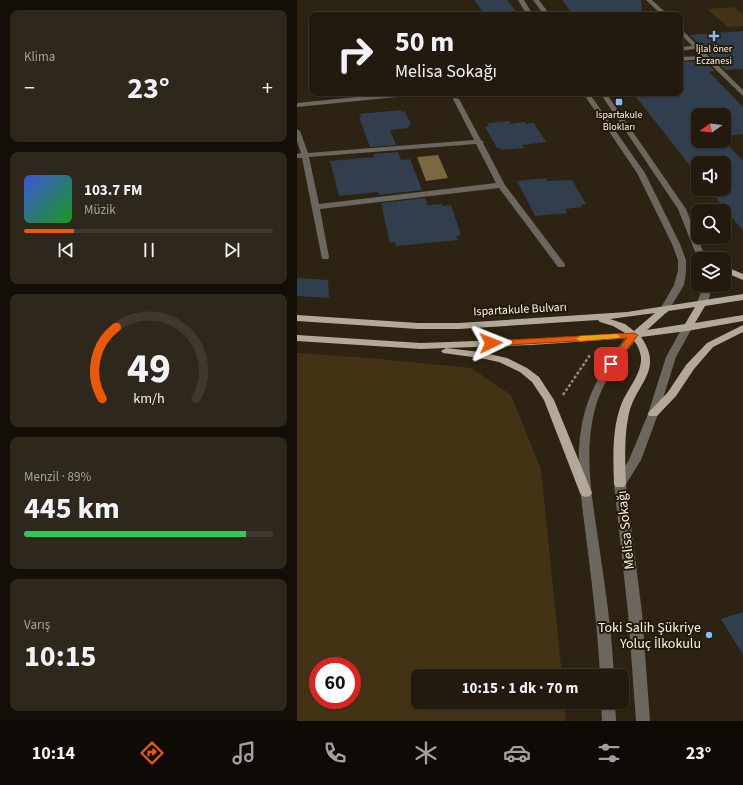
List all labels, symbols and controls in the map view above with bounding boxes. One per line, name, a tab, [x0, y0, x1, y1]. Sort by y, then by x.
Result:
text: 50 m	[395, 22, 454, 62]
icon: right	[329, 28, 381, 80]
marker: İjlal öner Eczanesi	[709, 31, 719, 41]
place label: İjlal öner Eczanesi	[696, 42, 733, 68]
text: Klima	[24, 48, 55, 66]
text: Melisa Sokağı	[395, 59, 497, 84]
text: 23°	[127, 67, 170, 110]
text: −	[24, 72, 35, 104]
text: +	[262, 72, 273, 104]
marker: Ispartakule Blokları	[614, 97, 624, 107]
place label: Ispartakule Blokları	[596, 108, 642, 134]
north arrow	[691, 108, 731, 148]
map controls	[691, 108, 731, 292]
button: sound	[691, 156, 731, 196]
text: 103.7 FM	[84, 180, 142, 201]
text: Müzik	[84, 201, 116, 219]
button: search	[691, 204, 731, 244]
icon: previous	[55, 239, 77, 261]
icon: pause	[138, 239, 160, 261]
icon: next	[221, 239, 243, 261]
button: layers	[691, 252, 731, 292]
street label: Ispartakule Bulvarı	[473, 299, 567, 320]
position arrow	[470, 322, 512, 364]
text: 49	[127, 338, 170, 398]
pin	[594, 347, 628, 381]
icon: arrive	[600, 353, 622, 375]
text: km/h	[133, 387, 164, 408]
text: Menzil · 89%	[24, 468, 91, 486]
text: 445 km	[24, 487, 120, 530]
street label: Melisa Sokağı	[612, 489, 640, 570]
text: Varış	[24, 616, 50, 634]
place label: Toki Salih Şükriye Yoluç İlkokulu	[598, 618, 701, 654]
marker: Toki Salih Şükriye Yoluç İlkokulu	[704, 630, 714, 640]
text: 10:15	[24, 635, 96, 678]
speed limit sign: 60	[309, 657, 361, 709]
text: 10:15 · 1 dk · 70 m	[462, 678, 578, 699]
icon: directions	[138, 739, 166, 767]
icon: music	[230, 739, 258, 767]
icon: phone	[321, 739, 349, 767]
icon: climate	[412, 739, 440, 767]
icon: car	[503, 739, 531, 767]
icon: filters	[595, 739, 623, 767]
text: 10:14	[32, 741, 75, 766]
text: 23°	[686, 741, 711, 766]

